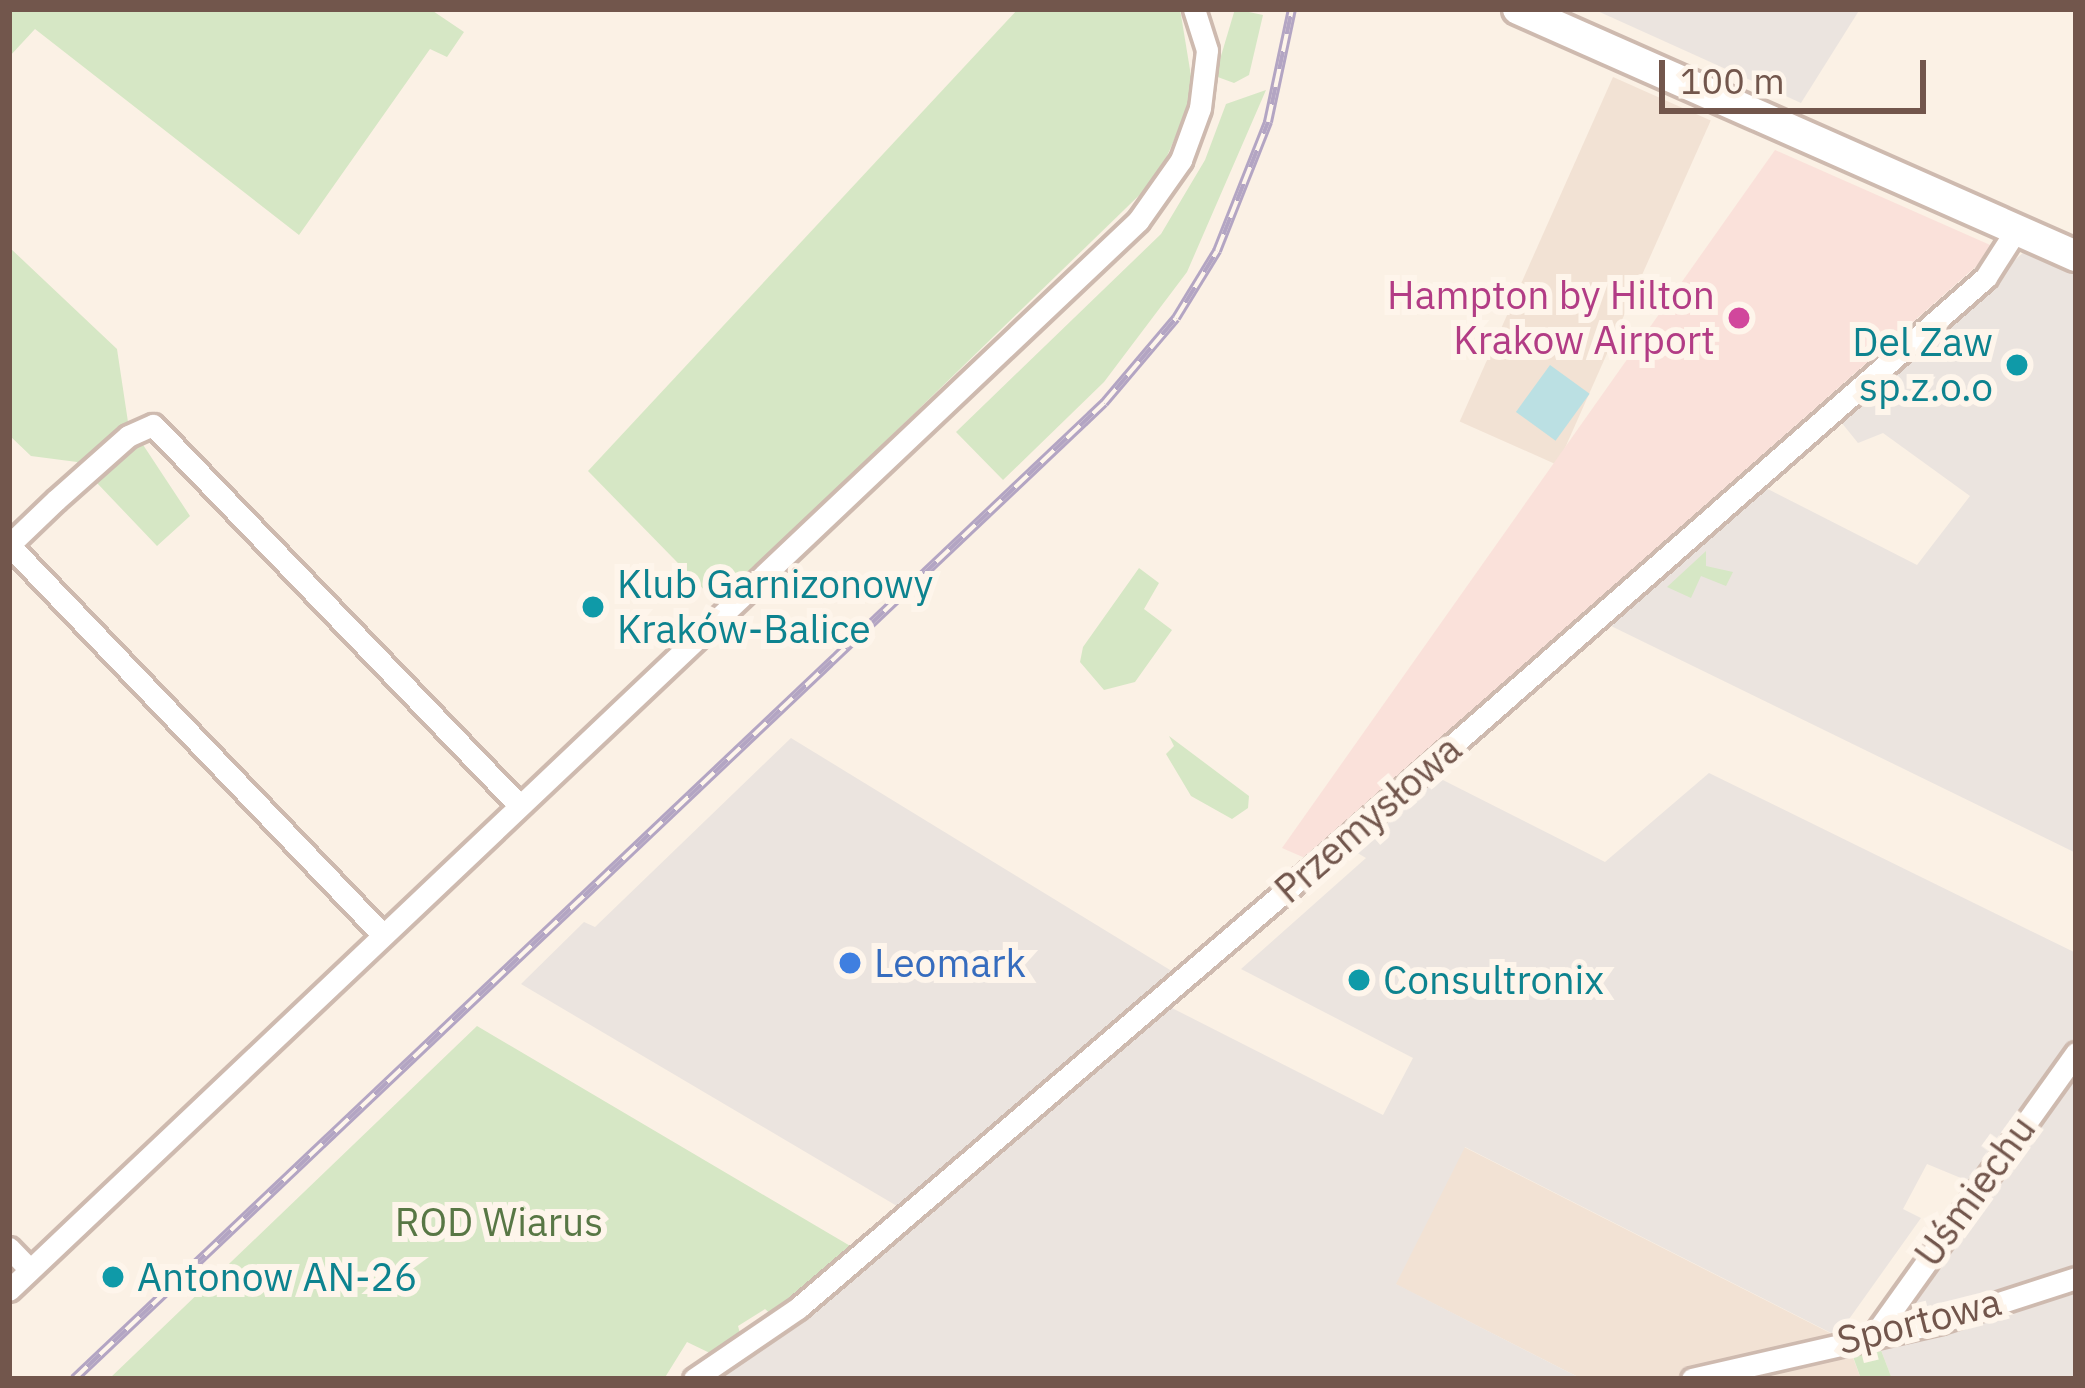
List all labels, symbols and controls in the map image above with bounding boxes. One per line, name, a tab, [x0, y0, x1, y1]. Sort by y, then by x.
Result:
scale bar	[1665, 36, 1932, 110]
text: 100 m	[1680, 57, 1785, 104]
place label: Hampton by Hilton Krakow Airport	[1387, 273, 1715, 364]
marker: Hampton by Hilton Krakow Airport	[1726, 305, 1752, 331]
place label: Del Zaw sp.z.o.o	[1852, 320, 1993, 411]
marker: Del Zaw sp.z.o.o	[2004, 352, 2030, 378]
place label: Klub Garnizonowy Kraków-Balice	[617, 562, 933, 653]
marker: Klub Garnizonowy Kraków-Balice	[580, 594, 606, 620]
street label: Przemysłowa	[1265, 725, 1471, 913]
place label: Leomark	[874, 940, 1026, 986]
marker: Leomark	[837, 950, 863, 976]
place label: Consultronix	[1383, 957, 1604, 1003]
marker: Consultronix	[1346, 967, 1372, 993]
street label: Uśmiechu	[1905, 1107, 2045, 1275]
park label: ROD Wiarus	[395, 1199, 603, 1245]
place label: Antonow AN-26	[137, 1254, 417, 1300]
marker: Antonow AN-26	[100, 1264, 126, 1290]
street label: Sportowa	[1832, 1278, 2006, 1364]

